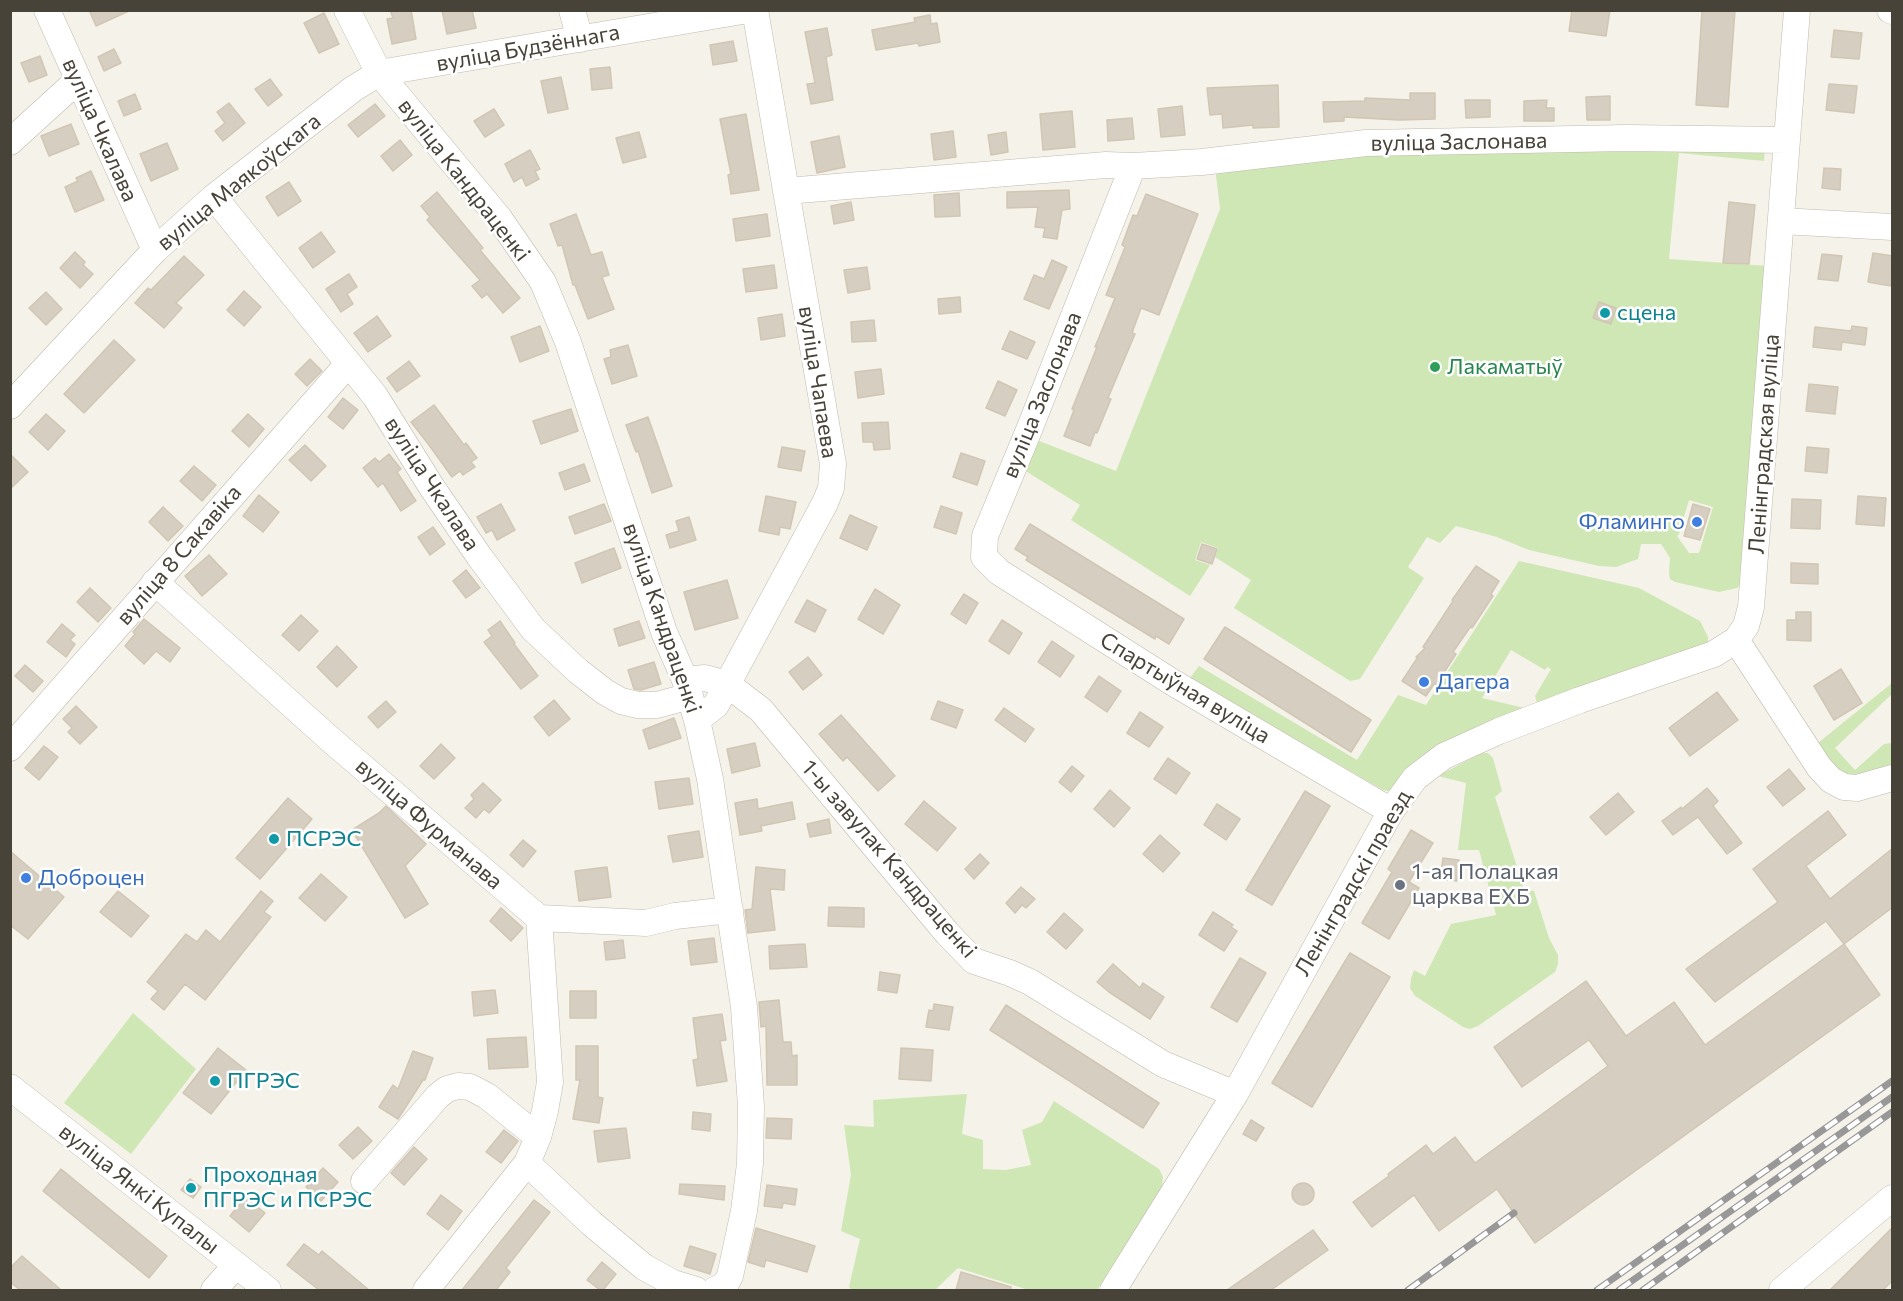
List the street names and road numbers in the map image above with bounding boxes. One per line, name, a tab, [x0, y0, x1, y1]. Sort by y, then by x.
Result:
street label: вуліца Будзённага	[434, 19, 622, 77]
street label: вуліца Чкалава	[57, 54, 143, 206]
street label: вуліца Кандраценкі	[392, 93, 536, 267]
street label: вуліца Маякоўскага	[152, 108, 326, 256]
street label: вуліца Заслонава	[1370, 127, 1548, 157]
street label: вуліца Чапаева	[793, 304, 843, 460]
street label: вуліца Заслонава	[997, 308, 1087, 482]
street label: Ленінградская вуліца	[1743, 333, 1785, 555]
street label: вуліца Чкалава	[379, 412, 485, 556]
street label: вуліца 8 Сакавіка	[111, 480, 247, 630]
street label: вуліца Кандраценкі	[617, 520, 707, 716]
street label: Спартыўная вуліца	[1095, 627, 1275, 749]
street label: вуліца Фурманава	[350, 753, 508, 895]
street label: 1-ы завулак Кандраценкі	[796, 755, 982, 963]
street label: Ленінградскі праезд	[1289, 785, 1417, 981]
street label: вуліца Янкі Купалы	[54, 1118, 224, 1260]

